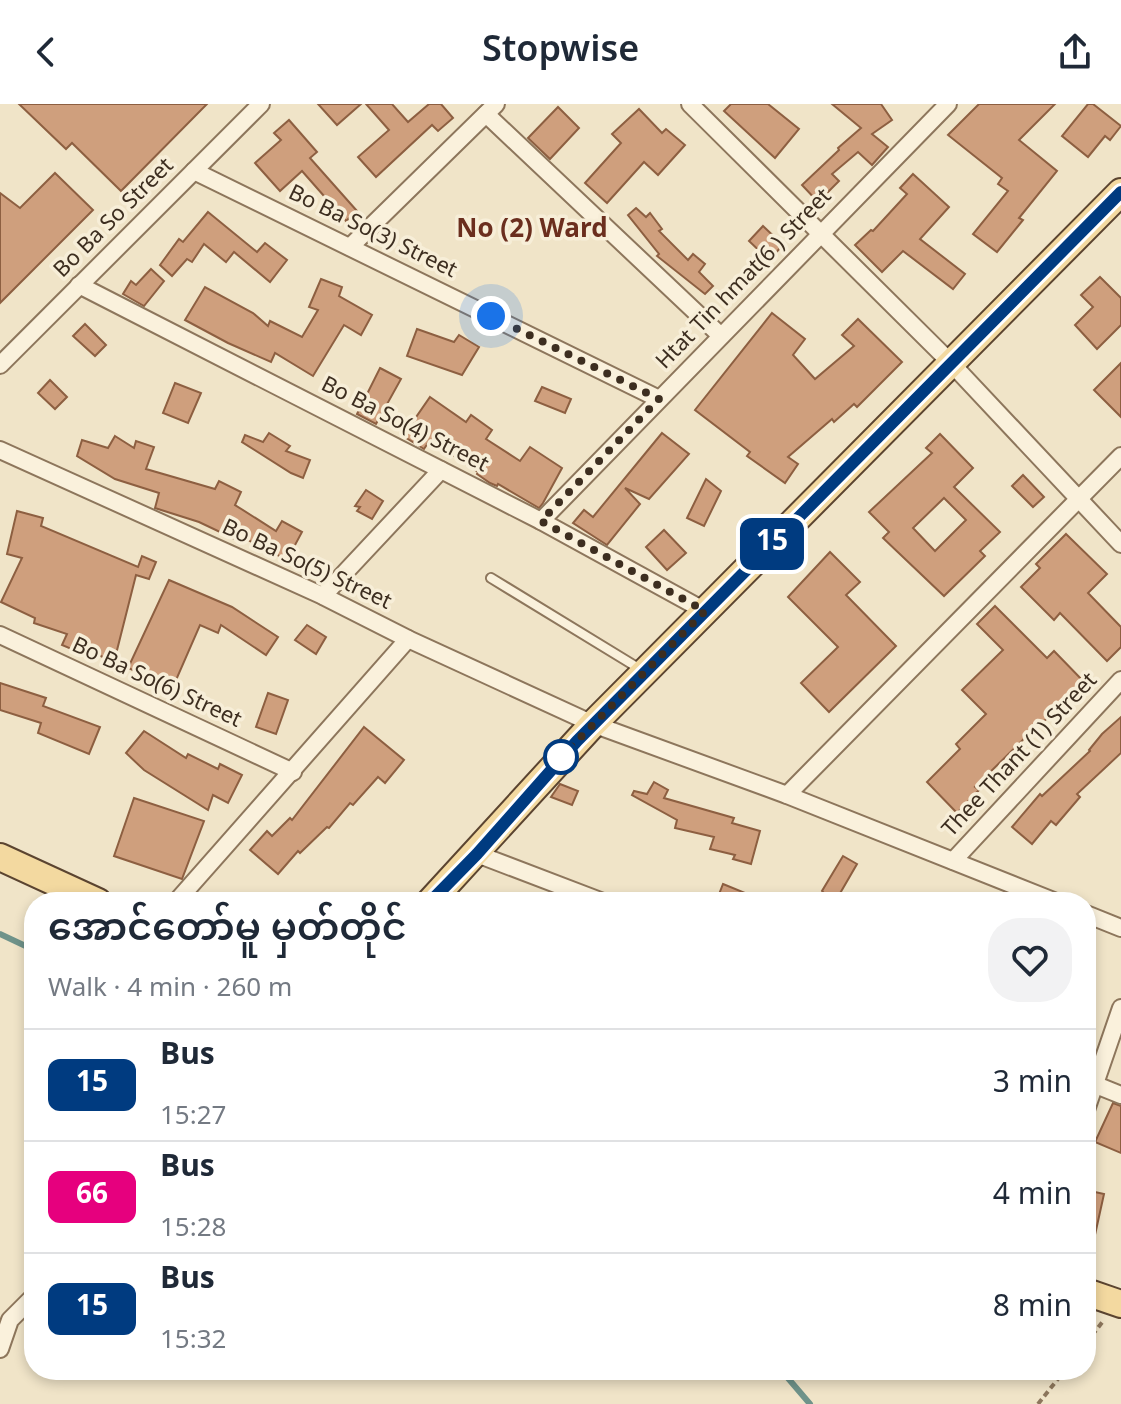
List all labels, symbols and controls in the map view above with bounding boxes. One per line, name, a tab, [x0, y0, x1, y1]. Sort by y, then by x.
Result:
text: Stopwise	[482, 13, 639, 92]
icon: back	[24, 30, 68, 74]
icon: share	[1053, 30, 1097, 74]
street label: Bo Ba So Street	[42, 146, 188, 292]
street label: Bo Ba So(3) Street	[279, 171, 465, 295]
street label: Htat Tin hmat(6 ) Street	[644, 177, 846, 383]
district label: No (2) Ward	[456, 203, 608, 259]
your location	[471, 296, 511, 336]
street label: Bo Ba So(4) Street	[311, 363, 497, 489]
street label: Bo Ba So(5) Street	[212, 505, 400, 627]
text: 15	[756, 513, 788, 574]
line badge: 15	[736, 518, 808, 570]
street label: Bo Ba So(6) Street	[62, 623, 250, 745]
street label: Thee Thant (1) Street	[930, 661, 1112, 851]
unlabelled marker	[544, 740, 578, 774]
text: အောင်တော်မူ မှတ်တိုင်	[48, 890, 407, 973]
button: heart	[988, 918, 1072, 1002]
text: Walk · 4 min · 260 m	[48, 962, 292, 1018]
text: Bus	[160, 1024, 215, 1090]
text: 3 min	[993, 1052, 1072, 1118]
text: 15	[76, 1054, 108, 1115]
text: 15:27	[160, 1090, 226, 1146]
text: Bus	[160, 1136, 215, 1202]
text: 4 min	[993, 1164, 1072, 1230]
text: 66	[76, 1166, 108, 1227]
text: 15:28	[160, 1202, 226, 1258]
text: Bus	[160, 1248, 215, 1314]
text: 8 min	[993, 1276, 1072, 1342]
text: 15	[76, 1278, 108, 1339]
text: 15:32	[160, 1314, 226, 1370]

